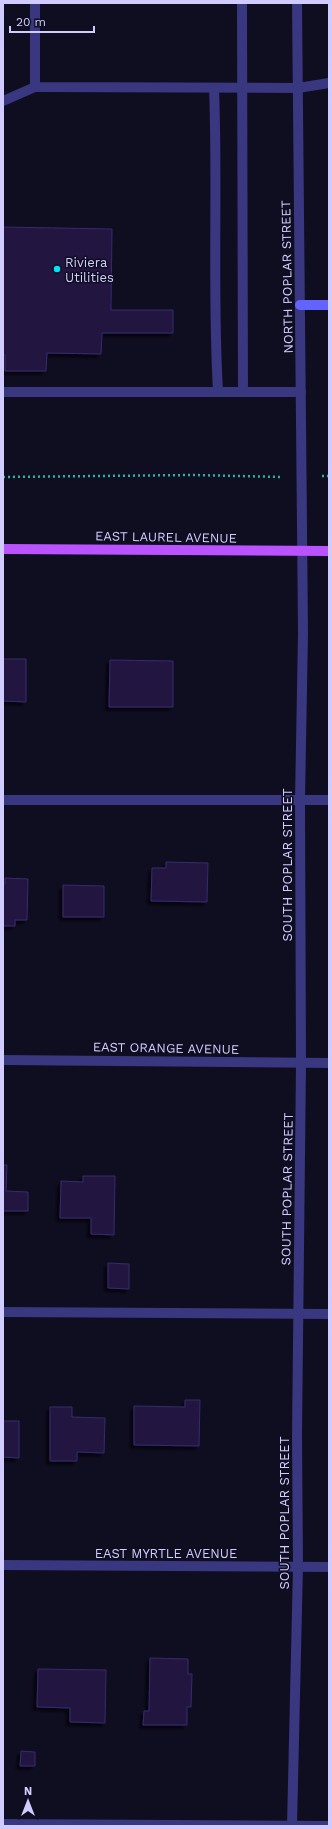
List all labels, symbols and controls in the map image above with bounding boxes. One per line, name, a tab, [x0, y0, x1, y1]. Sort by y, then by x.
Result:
scale bar	[10, 8, 94, 34]
text: 20 m	[16, 15, 46, 29]
street label: NORTH POPLAR STREET	[278, 200, 296, 354]
place label: Riviera Utilities	[65, 255, 114, 285]
marker: Riviera Utilities	[52, 264, 62, 274]
street label: EAST LAUREL AVENUE	[95, 528, 237, 546]
street label: SOUTH POPLAR STREET	[280, 788, 295, 941]
street label: EAST ORANGE AVENUE	[93, 1039, 239, 1057]
street label: SOUTH POPLAR STREET	[278, 1112, 296, 1266]
street label: SOUTH POPLAR STREET	[277, 1436, 292, 1589]
street label: EAST MYRTLE AVENUE	[95, 1546, 237, 1561]
north arrow	[8, 1781, 48, 1821]
text: N	[24, 1785, 32, 1798]

